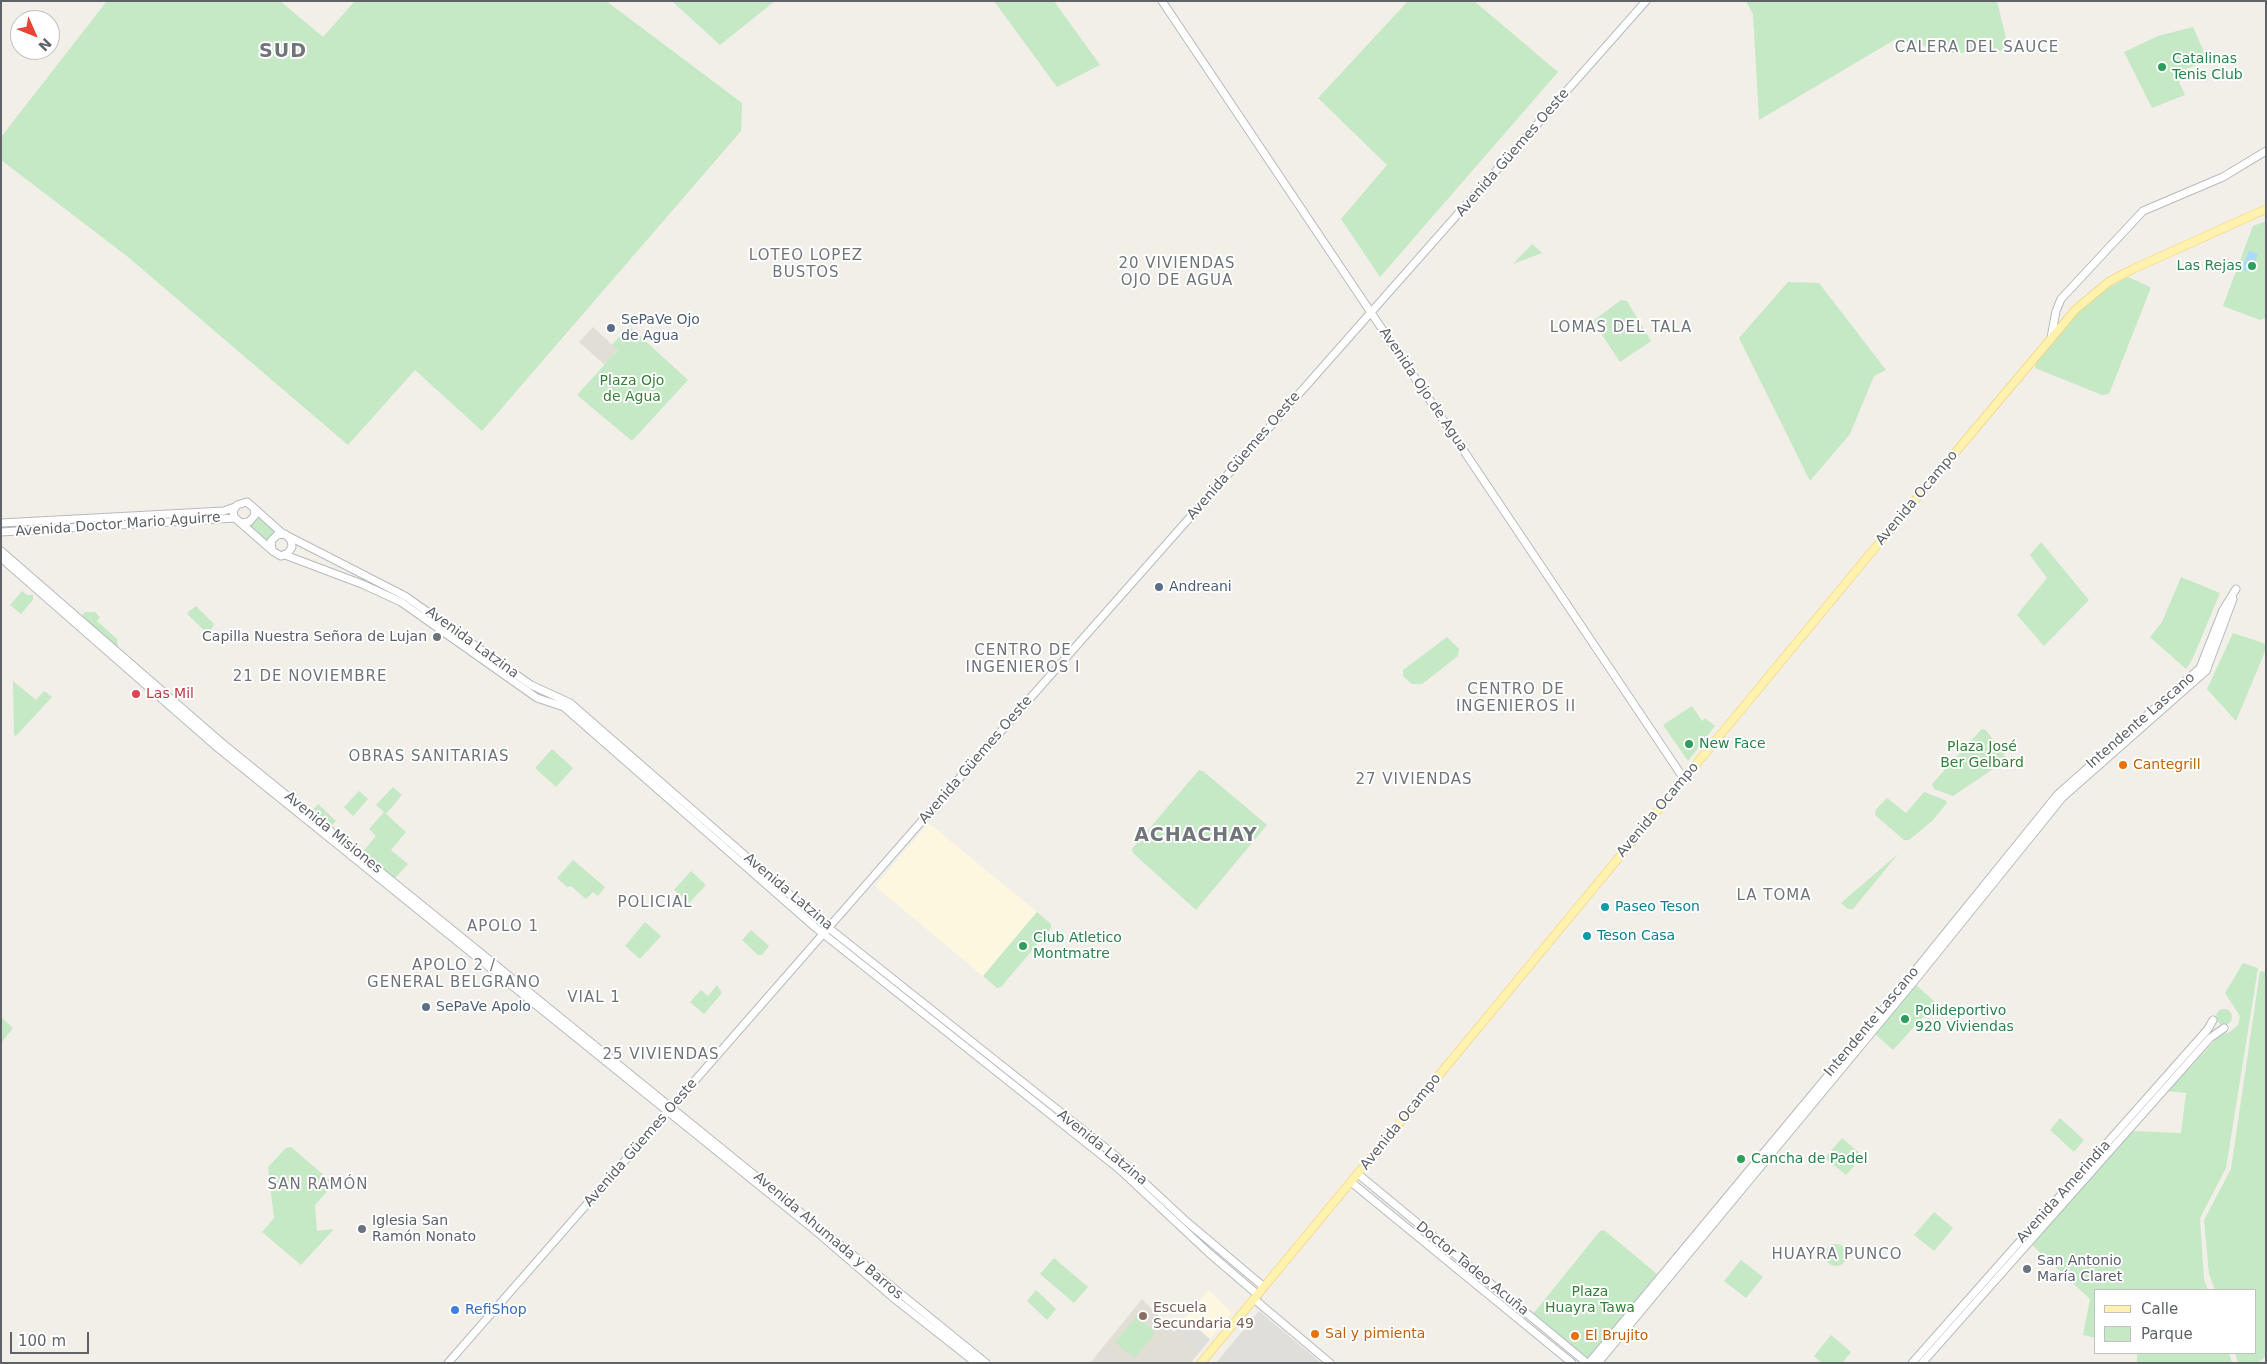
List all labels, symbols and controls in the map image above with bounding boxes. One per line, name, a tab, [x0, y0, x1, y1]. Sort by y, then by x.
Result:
north arrow	[10, 10, 60, 60]
text: N	[35, 35, 55, 54]
district label: CALERA DEL SAUCE	[1893, 39, 2061, 57]
district label: SUD	[259, 41, 307, 63]
place label: Catalinas Tenis Club	[2172, 51, 2243, 84]
marker: Catalinas Tenis Club	[2156, 61, 2168, 73]
street label: Avenida Güemes Oeste	[1453, 86, 1573, 220]
district label: LOTEO LOPEZ BUSTOS	[747, 247, 865, 282]
district label: 20 VIVIENDAS OJO DE AGUA	[1117, 255, 1237, 290]
place label: Las Rejas	[2176, 258, 2242, 274]
marker: Las Rejas	[2246, 260, 2258, 272]
place label: SePaVe Ojo de Agua	[621, 312, 700, 344]
district label: LOMAS DEL TALA	[1548, 319, 1694, 337]
marker: SePaVe Ojo de Agua	[605, 322, 617, 334]
street label: Avenida Ojo de Agua	[1375, 325, 1471, 455]
park label: Plaza Ojo de Agua	[600, 373, 664, 406]
street label: Avenida Güemes Oeste	[1184, 389, 1304, 523]
street label: Avenida Ocampo	[1872, 447, 1962, 549]
street label: Avenida Doctor Mario Aguirre	[15, 509, 221, 541]
place label: Andreani	[1169, 579, 1232, 595]
marker: Andreani	[1153, 581, 1165, 593]
street label: Avenida Latzina	[422, 604, 522, 682]
place label: Capilla Nuestra Señora de Lujan	[202, 629, 427, 645]
marker: Capilla Nuestra Señora de Lujan	[431, 631, 443, 643]
district label: CENTRO DE INGENIEROS I	[964, 642, 1082, 677]
district label: 21 DE NOVIEMBRE	[231, 668, 389, 686]
street label: Intendente Lascano	[2083, 669, 2199, 773]
district label: CENTRO DE INGENIEROS II	[1454, 681, 1578, 716]
place label: Las Mil	[146, 686, 194, 702]
marker: Las Mil	[130, 688, 142, 700]
street label: Avenida Güemes Oeste	[916, 693, 1036, 827]
place label: New Face	[1699, 736, 1766, 752]
marker: New Face	[1683, 738, 1695, 750]
park label: Plaza José Ber Gelbard	[1940, 739, 2024, 772]
district label: OBRAS SANITARIAS	[346, 748, 512, 766]
place label: Cantegrill	[2133, 757, 2201, 773]
street label: Avenida Ocampo	[1613, 759, 1703, 861]
marker: Cantegrill	[2117, 759, 2129, 771]
district label: 27 VIVIENDAS	[1354, 771, 1474, 789]
street label: Avenida Misiones	[281, 788, 385, 878]
district label: ACHACHAY	[1133, 825, 1259, 847]
street label: Avenida Latzina	[740, 850, 836, 934]
district label: LA TOMA	[1736, 887, 1812, 905]
district label: POLICIAL	[616, 894, 694, 912]
place label: Paseo Teson	[1615, 899, 1700, 915]
marker: Paseo Teson	[1599, 901, 1611, 913]
district label: APOLO 1	[466, 918, 540, 936]
place label: Teson Casa	[1597, 928, 1675, 944]
place label: Club Atletico Montmatre	[1033, 930, 1122, 962]
marker: Teson Casa	[1581, 930, 1593, 942]
marker: Club Atletico Montmatre	[1017, 940, 1029, 952]
district label: APOLO 2 / GENERAL BELGRANO	[365, 957, 543, 992]
street label: Intendente Lascano	[1821, 964, 1923, 1080]
district label: VIAL 1	[566, 989, 622, 1007]
place label: SePaVe Apolo	[436, 999, 531, 1015]
marker: SePaVe Apolo	[420, 1001, 432, 1013]
place label: Polideportivo 920 Viviendas	[1915, 1003, 2014, 1036]
marker: Polideportivo 920 Viviendas	[1899, 1013, 1911, 1025]
district label: 25 VIVIENDAS	[601, 1046, 721, 1064]
street label: Avenida Ocampo	[1357, 1071, 1445, 1173]
street label: Avenida Güemes Oeste	[581, 1076, 701, 1210]
street label: Avenida Latzina	[1054, 1107, 1150, 1189]
street label: Avenida Amerindia	[2014, 1137, 2114, 1247]
place label: Cancha de Padel	[1751, 1151, 1868, 1167]
marker: Cancha de Padel	[1735, 1153, 1747, 1165]
street label: Avenida Ahumada y Barros	[750, 1169, 906, 1303]
district label: SAN RAMÓN	[266, 1176, 370, 1194]
place label: Iglesia San Ramón Nonato	[372, 1213, 476, 1246]
street label: Doctor Tadeo Acuña	[1412, 1218, 1532, 1320]
marker: Iglesia San Ramón Nonato	[356, 1223, 368, 1235]
district label: HUAYRA PUNCO	[1770, 1246, 1904, 1264]
place label: San Antonio María Claret	[2037, 1253, 2122, 1285]
marker: San Antonio María Claret	[2021, 1263, 2033, 1275]
park label: Plaza Huayra Tawa	[1545, 1284, 1635, 1316]
legend	[2094, 1289, 2257, 1354]
place label: Escuela Secundaria 49	[1153, 1300, 1254, 1332]
text: Calle	[2141, 1300, 2178, 1318]
place label: RefiShop	[465, 1302, 527, 1318]
marker: RefiShop	[449, 1304, 461, 1316]
marker: Escuela Secundaria 49	[1137, 1310, 1149, 1322]
scale bar	[12, 1322, 91, 1354]
text: Parque	[2141, 1325, 2193, 1343]
place label: Sal y pimienta	[1325, 1326, 1425, 1342]
marker: Sal y pimienta	[1309, 1328, 1321, 1340]
place label: El Brujito	[1585, 1328, 1648, 1344]
marker: El Brujito	[1569, 1330, 1581, 1342]
text: 100 m	[18, 1332, 66, 1350]

